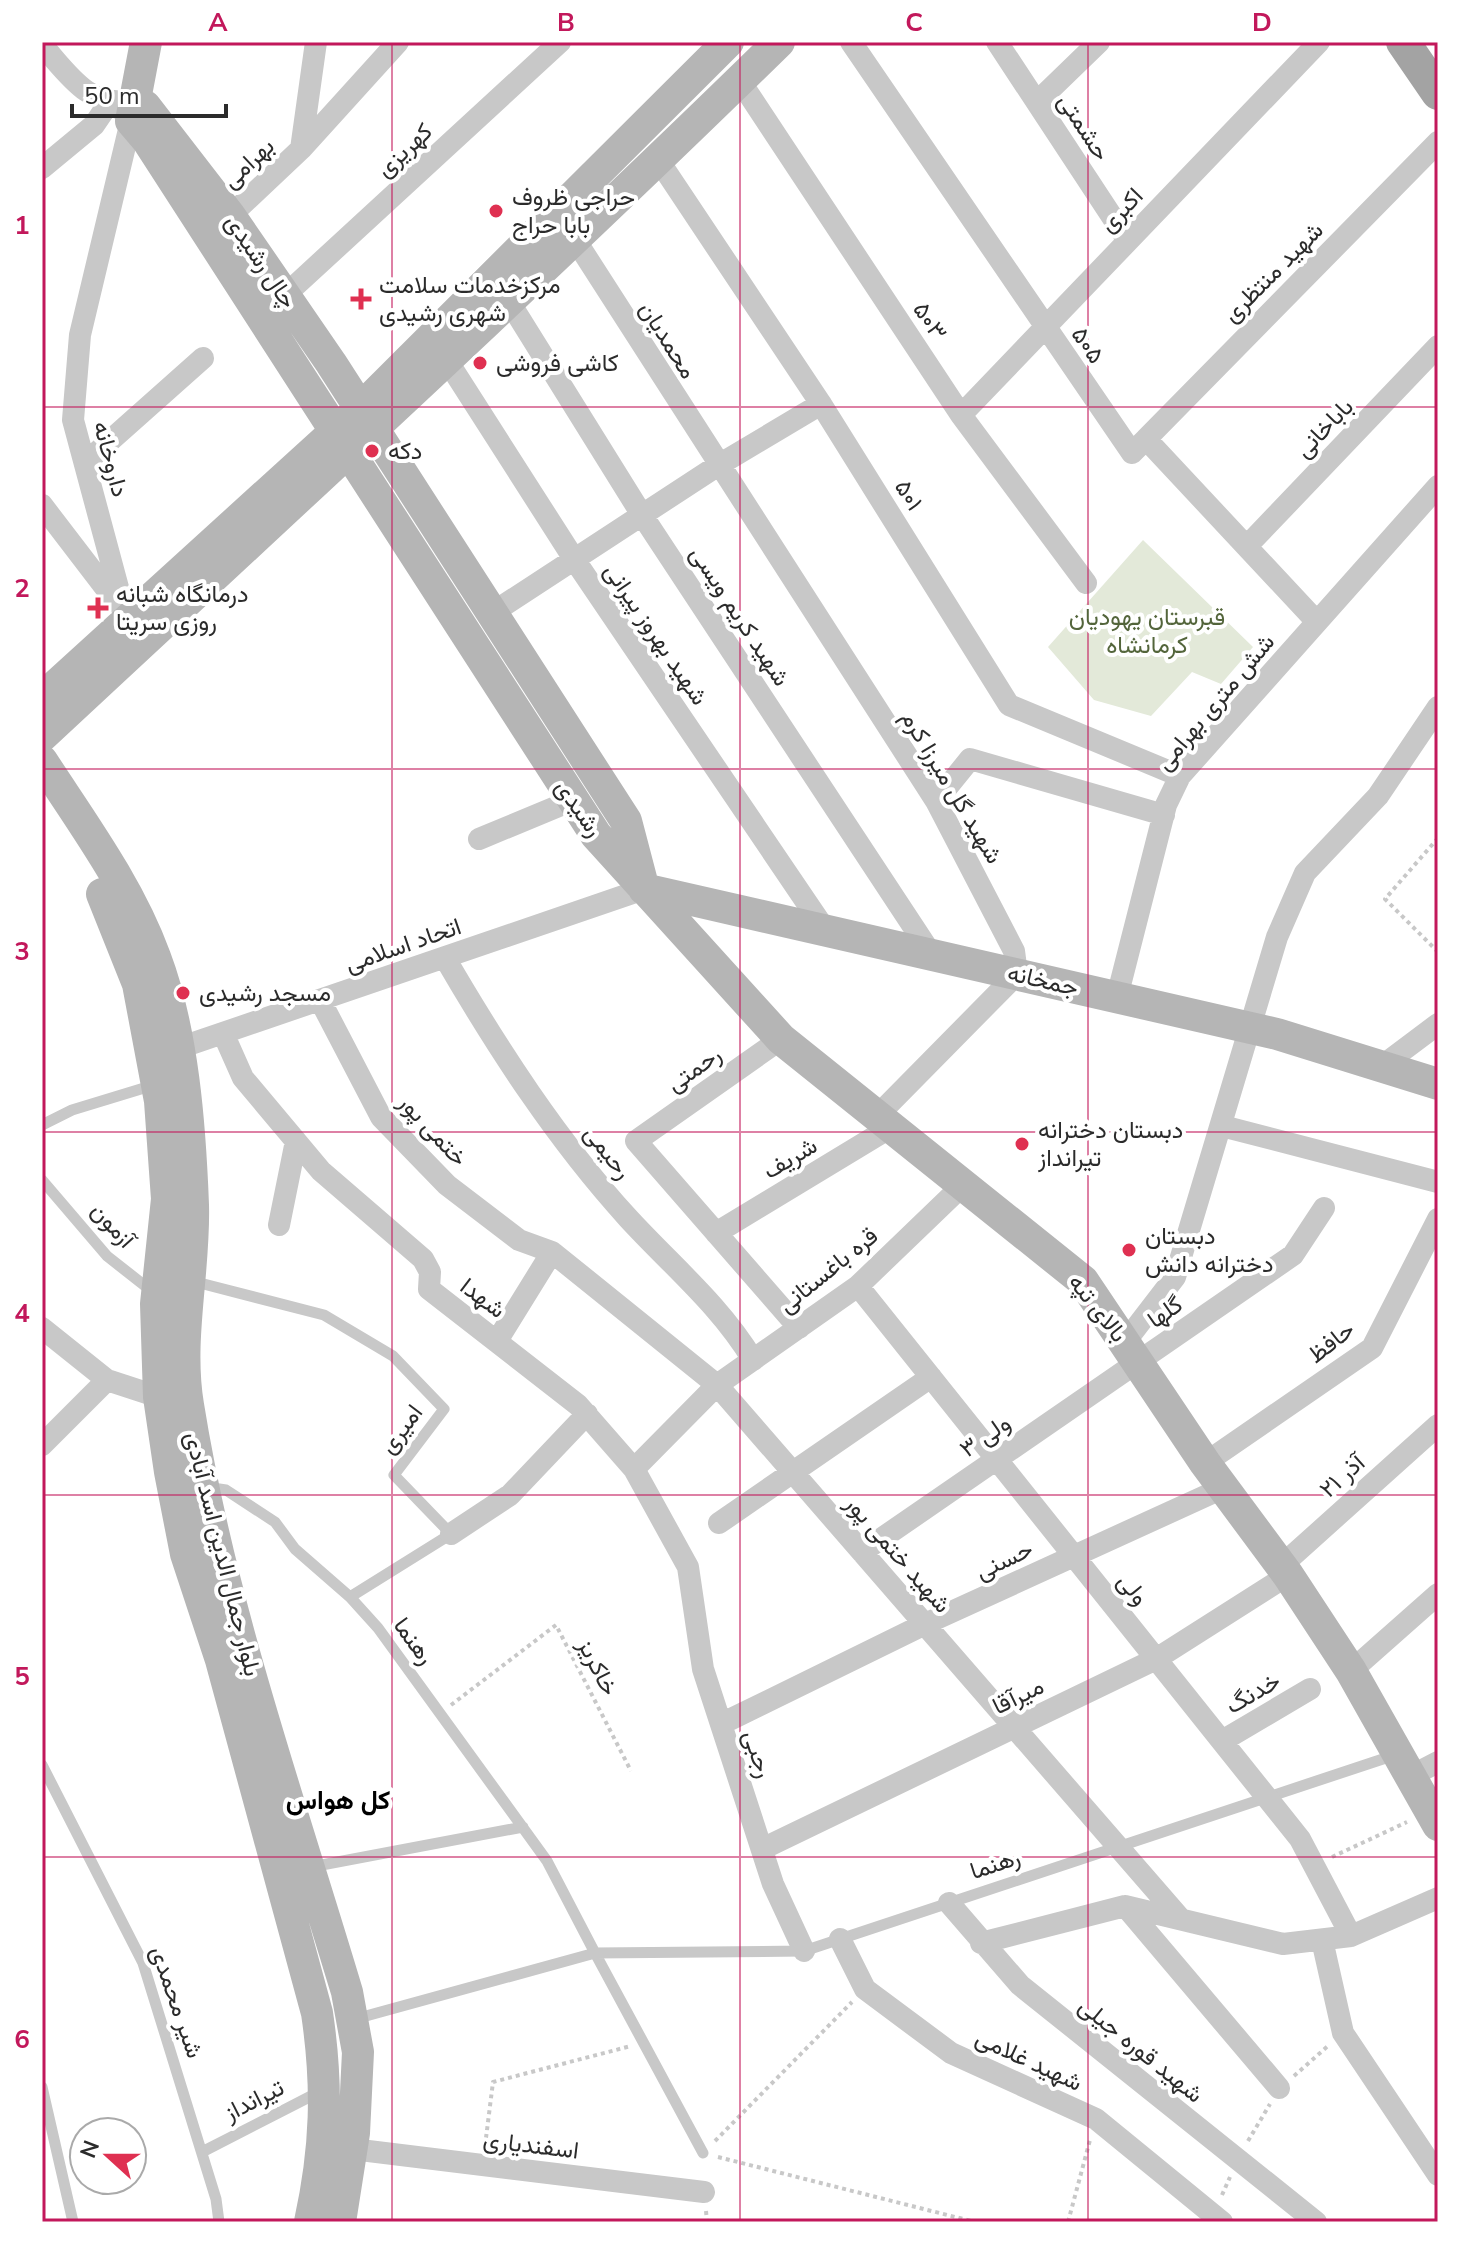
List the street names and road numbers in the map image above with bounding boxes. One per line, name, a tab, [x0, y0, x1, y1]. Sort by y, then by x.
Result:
street label: حشمتی	[1050, 87, 1118, 167]
street label: کهریزی	[369, 116, 439, 184]
street label: بهرامی	[215, 130, 281, 196]
street label: اکبری	[1092, 181, 1150, 239]
street label: چال رشیدی	[218, 207, 304, 315]
street label: شهید منتظری	[1216, 215, 1330, 329]
street label: محمدیان	[632, 295, 704, 385]
street label: ۵۰۳	[906, 295, 954, 347]
street label: ۵۰۵	[1064, 320, 1112, 370]
street label: باباخانی	[1288, 391, 1360, 465]
street label: داروخانه	[86, 418, 136, 500]
street label: ۵۰۱	[887, 473, 931, 517]
street label: شهید کریم ویسی	[683, 540, 797, 692]
street label: شهید بهروز پیرانی	[597, 557, 715, 711]
street label: شش متری بهرامی	[1148, 627, 1282, 777]
street label: شهید گل میرزا کرم	[894, 704, 1010, 870]
street label: رشیدی	[548, 773, 610, 843]
street label: اتحاد اسلامی	[341, 910, 465, 980]
street label: جمخانه	[1004, 956, 1082, 1004]
street label: رحمتی	[660, 1039, 728, 1099]
street label: ختمی پور	[391, 1086, 475, 1173]
street label: رحیمی	[577, 1118, 639, 1186]
street label: شریف	[757, 1129, 823, 1187]
street label: آزمون	[84, 1195, 144, 1257]
street label: قره باغستانی	[771, 1220, 885, 1320]
street label: بالای تپه	[1061, 1267, 1135, 1349]
street label: شهدا	[454, 1270, 512, 1326]
street label: گلها	[1141, 1288, 1189, 1336]
street label: حافظ	[1301, 1313, 1361, 1371]
street label: امیری	[372, 1398, 430, 1460]
street label: ولی ۳	[953, 1407, 1017, 1465]
street label: بلوار جمال الدین اسد آبادی	[177, 1428, 269, 1680]
street label: ۲۱ آذر	[1312, 1445, 1373, 1505]
street label: شهید ختمی پور	[837, 1487, 958, 1620]
street label: حسنی	[970, 1533, 1038, 1587]
street label: ولی	[1110, 1566, 1156, 1612]
street label: رهنما	[386, 1611, 442, 1671]
street label: خاکریز	[570, 1632, 626, 1701]
street label: خدنگ	[1220, 1665, 1286, 1721]
street label: میرآقا	[987, 1670, 1049, 1722]
street label: رجبی	[735, 1726, 781, 1782]
street label: رهنما	[966, 1841, 1024, 1887]
street label: شیر محمدی	[143, 1942, 211, 2062]
street label: شهید قوره جیلی	[1072, 1990, 1210, 2110]
street label: شهید غلامی	[970, 2021, 1088, 2099]
street label: تیرانداز	[218, 2071, 290, 2129]
street label: اسفندیاری	[481, 2123, 581, 2167]

